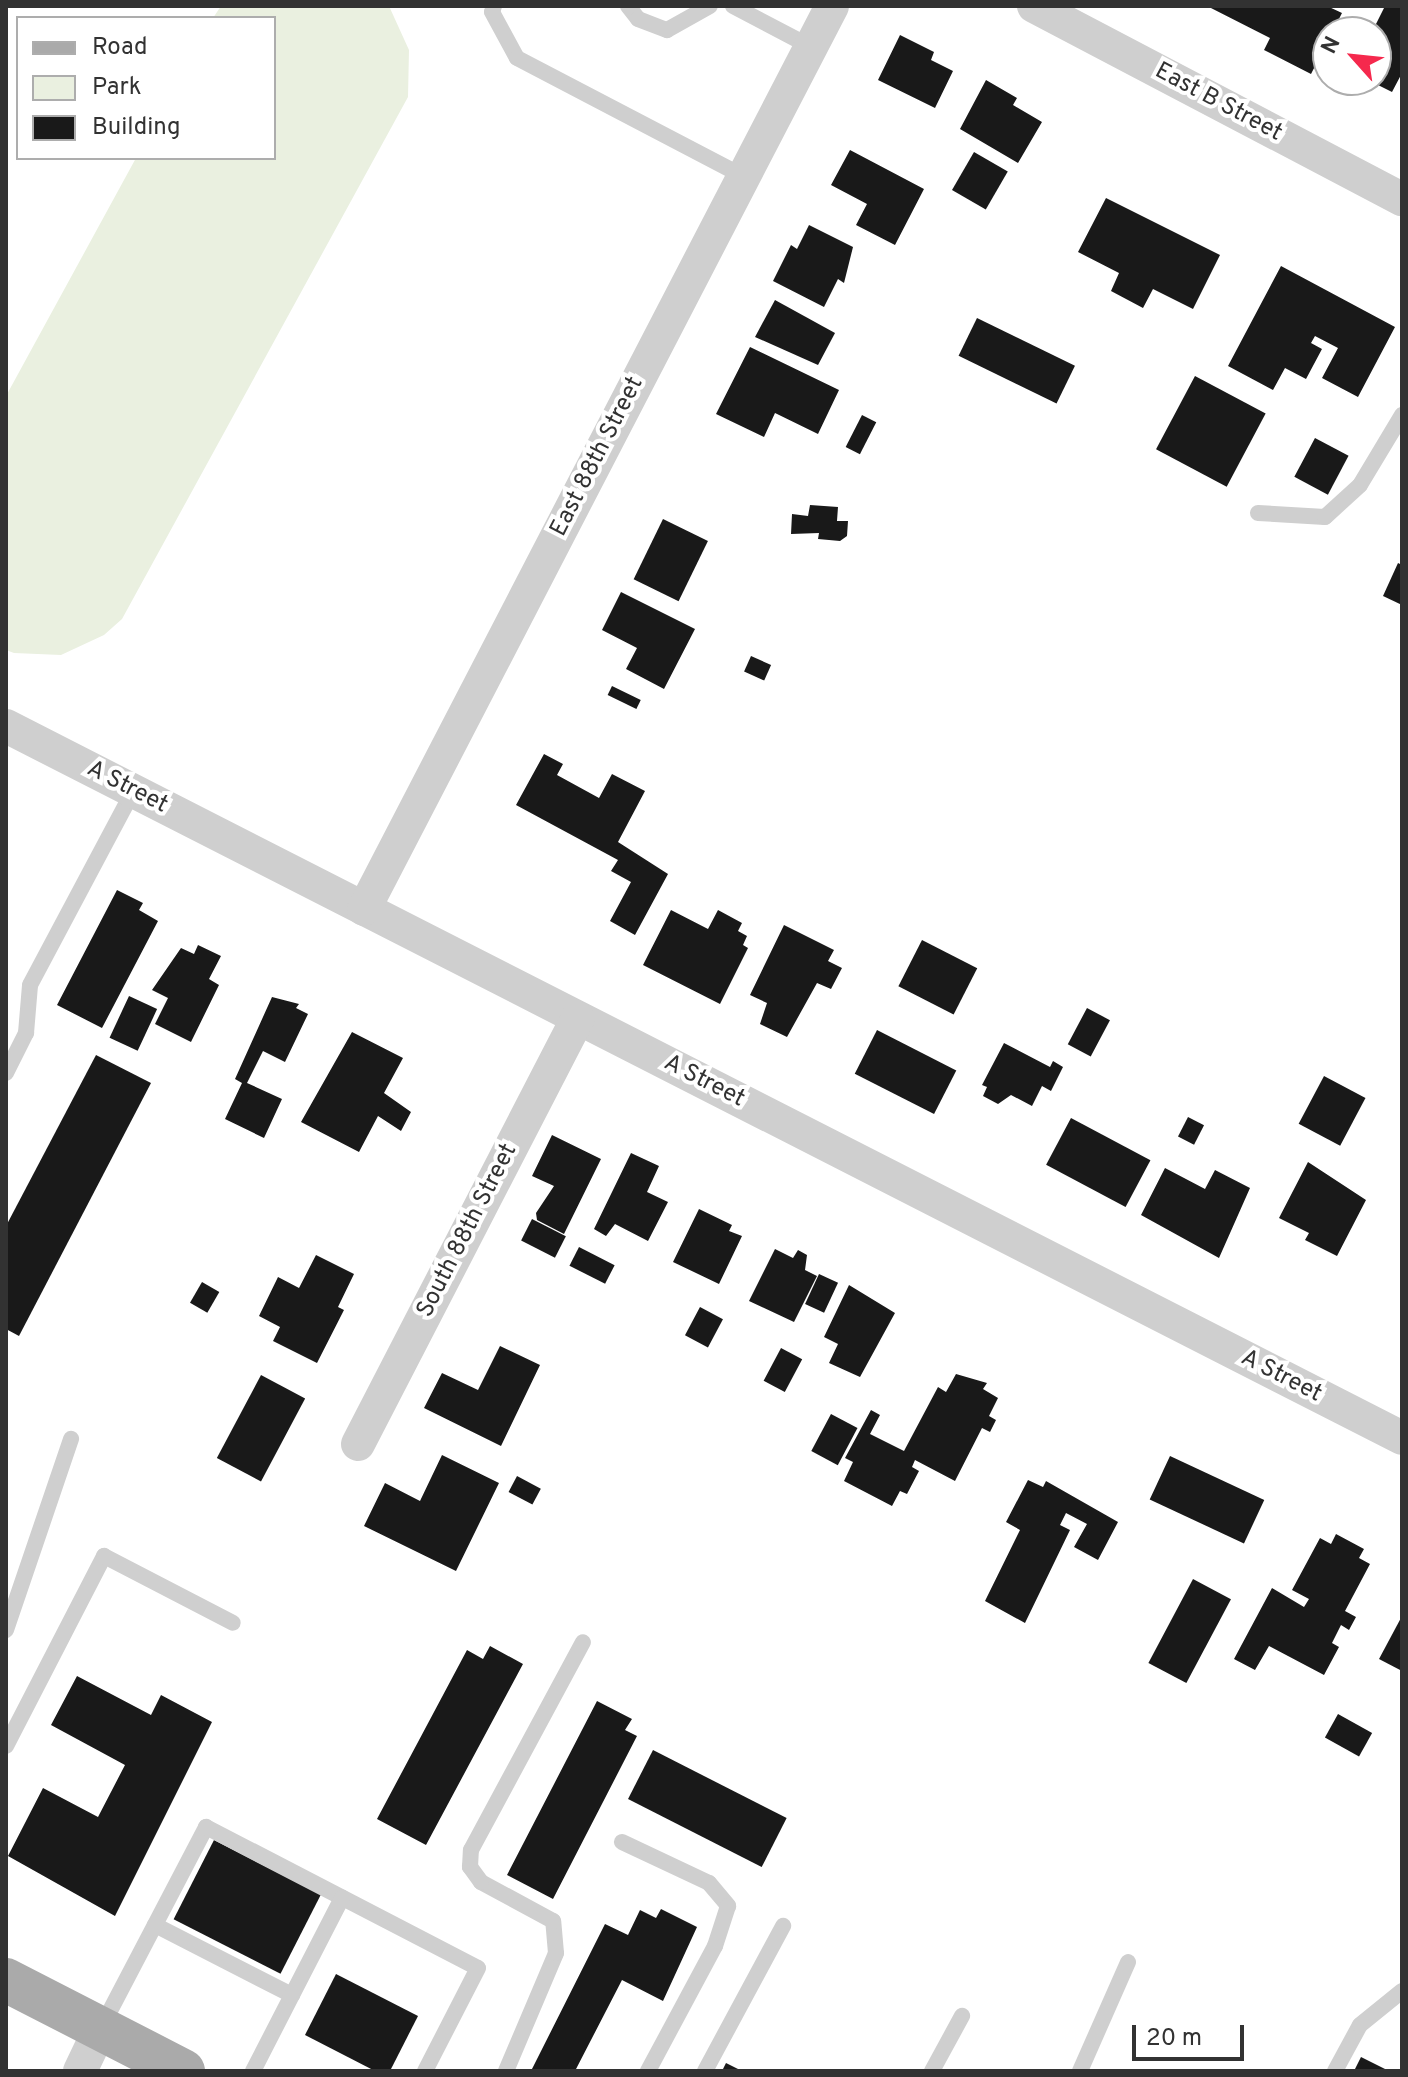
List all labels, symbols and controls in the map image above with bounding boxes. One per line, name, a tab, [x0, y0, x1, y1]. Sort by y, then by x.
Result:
legend	[16, 16, 276, 160]
north arrow	[1312, 16, 1392, 96]
text: Road	[92, 33, 148, 63]
text: N	[1316, 33, 1348, 59]
street label: East B Street	[1149, 57, 1287, 149]
text: Park	[92, 73, 142, 103]
text: Building	[92, 113, 181, 143]
street label: East 88th Street	[545, 372, 651, 542]
street label: A Street	[81, 755, 173, 821]
street label: A Street	[658, 1049, 750, 1115]
street label: South 88th Street	[412, 1139, 524, 1323]
street label: A Street	[1235, 1344, 1327, 1410]
scale bar	[1136, 2009, 1248, 2059]
text: 20 m	[1146, 2024, 1202, 2054]

